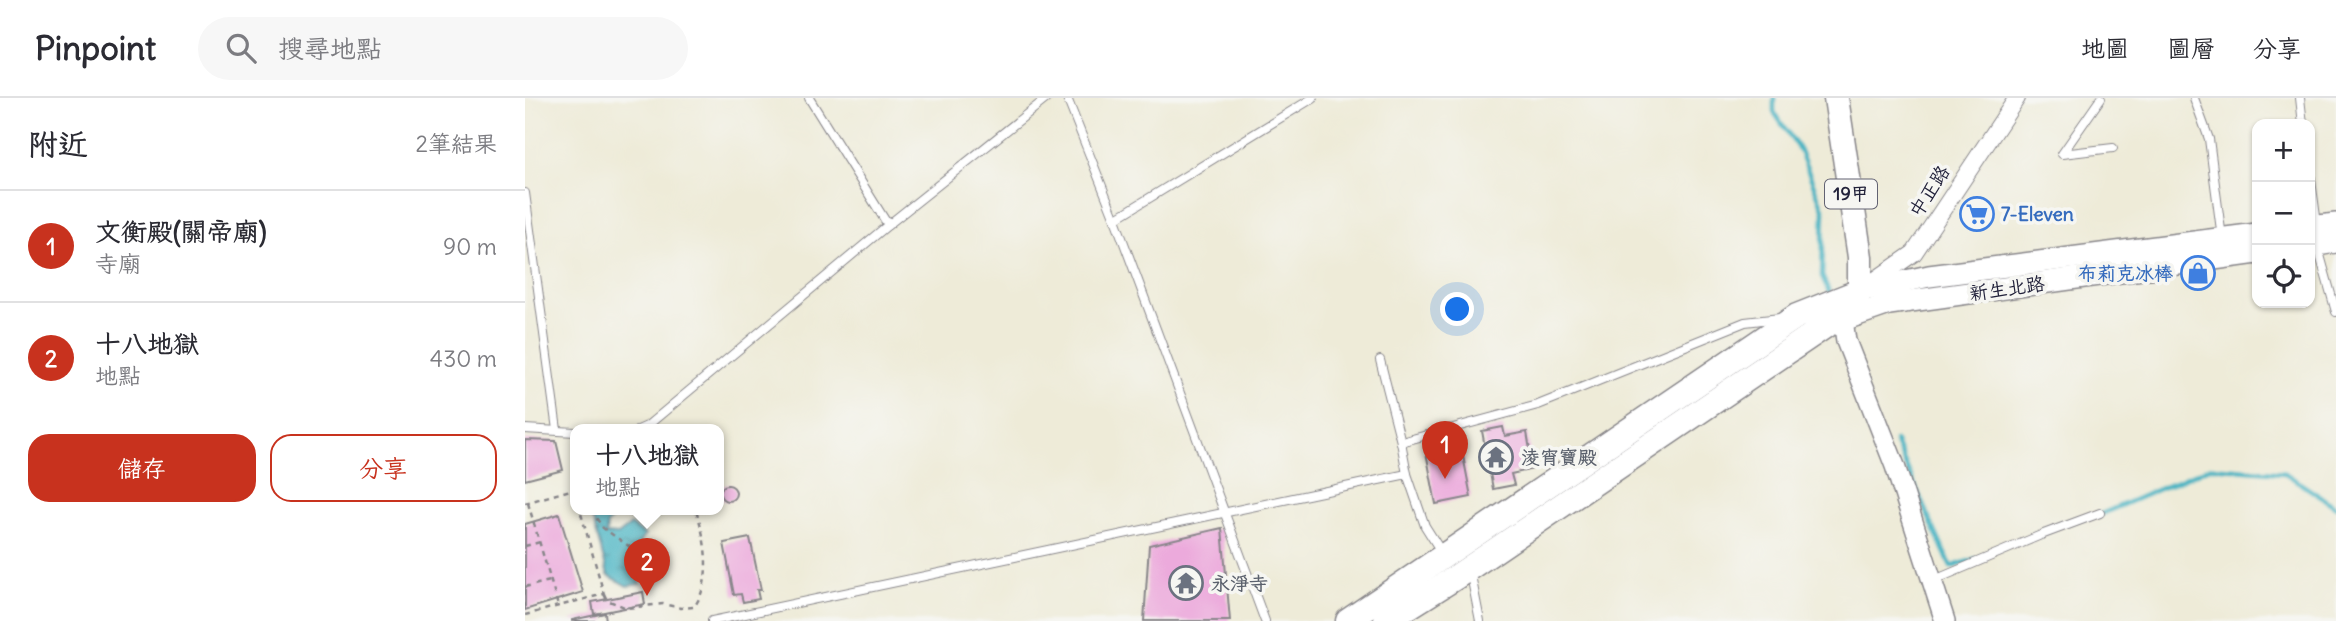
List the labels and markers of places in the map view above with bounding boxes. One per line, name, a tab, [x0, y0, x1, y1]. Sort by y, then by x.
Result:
supermarket icon: 7-Eleven	[1958, 195, 1996, 233]
place label: 7-Eleven	[2001, 202, 2074, 226]
shop icon: 布莉克冰棒	[2179, 254, 2217, 292]
place label: 布莉克冰棒	[2078, 261, 2173, 285]
pin: 1	[1422, 421, 1468, 479]
temple icon: 淩宵寶殿	[1477, 438, 1515, 476]
place label: 淩宵寶殿	[1521, 445, 1597, 469]
pin: 2	[624, 538, 670, 596]
temple icon: 永淨寺	[1167, 564, 1205, 602]
place label: 永淨寺	[1211, 571, 1268, 595]

